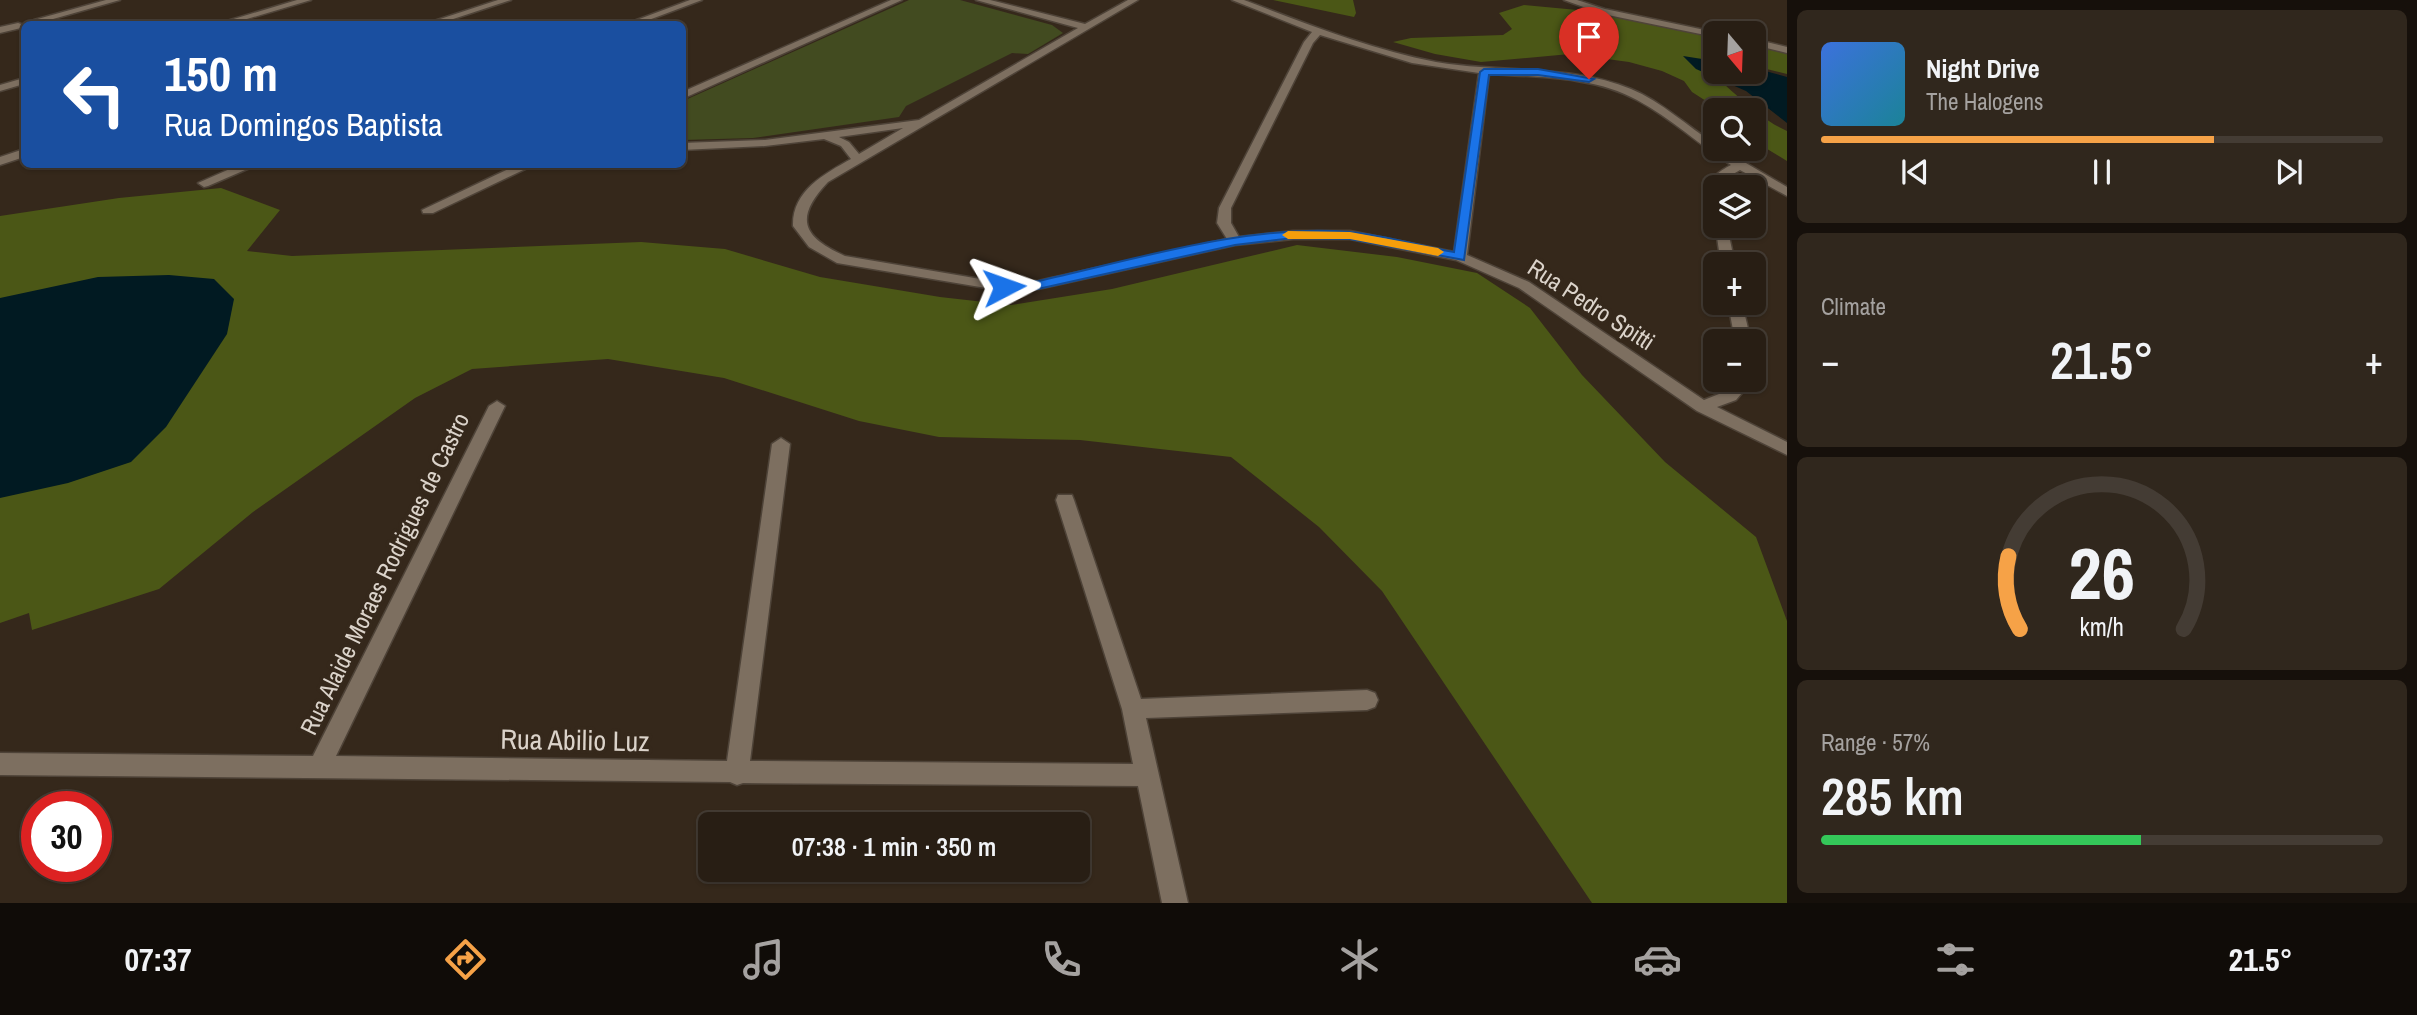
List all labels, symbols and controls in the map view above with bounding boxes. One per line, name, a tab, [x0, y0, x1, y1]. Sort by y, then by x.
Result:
pin	[1559, 7, 1619, 79]
icon: arrive	[1570, 18, 1608, 56]
north arrow	[1703, 21, 1766, 84]
map controls	[1703, 21, 1766, 392]
text: 150 m	[164, 40, 278, 106]
icon: left	[49, 49, 140, 140]
text: Night Drive	[1926, 51, 2040, 86]
text: The Halogens	[1926, 86, 2043, 117]
button: search	[1703, 98, 1766, 161]
text: Rua Domingos Baptista	[164, 103, 443, 146]
icon: previous	[1896, 153, 1934, 191]
icon: pause	[2083, 153, 2121, 191]
icon: next	[2270, 153, 2308, 191]
button: layers	[1703, 175, 1766, 238]
position arrow	[967, 250, 1041, 324]
street label: Rua Pedro Spitti	[1522, 251, 1661, 357]
button: +	[1703, 252, 1766, 315]
text: Climate	[1821, 291, 1886, 322]
text: 21.5°	[2050, 325, 2154, 395]
button: −	[1703, 329, 1766, 392]
text: −	[1821, 335, 1839, 386]
text: +	[2365, 335, 2383, 386]
street label: Rua Alaide Moraes Rodrigues de Castro	[292, 407, 476, 740]
text: 26	[2069, 525, 2135, 623]
text: km/h	[2080, 610, 2124, 644]
street label: Rua Abilio Luz	[500, 720, 650, 760]
text: Range · 57%	[1821, 727, 1930, 758]
text: 285 km	[1821, 761, 1964, 831]
speed limit sign: 30	[21, 791, 112, 882]
text: 07:38 · 1 min · 350 m	[792, 829, 996, 864]
icon: directions	[441, 935, 490, 984]
icon: music	[739, 935, 788, 984]
icon: phone	[1037, 935, 1086, 984]
icon: climate	[1335, 935, 1384, 984]
icon: car	[1633, 935, 1682, 984]
icon: filters	[1931, 935, 1980, 984]
text: 07:37	[125, 938, 192, 981]
text: 21.5°	[2229, 938, 2292, 981]

